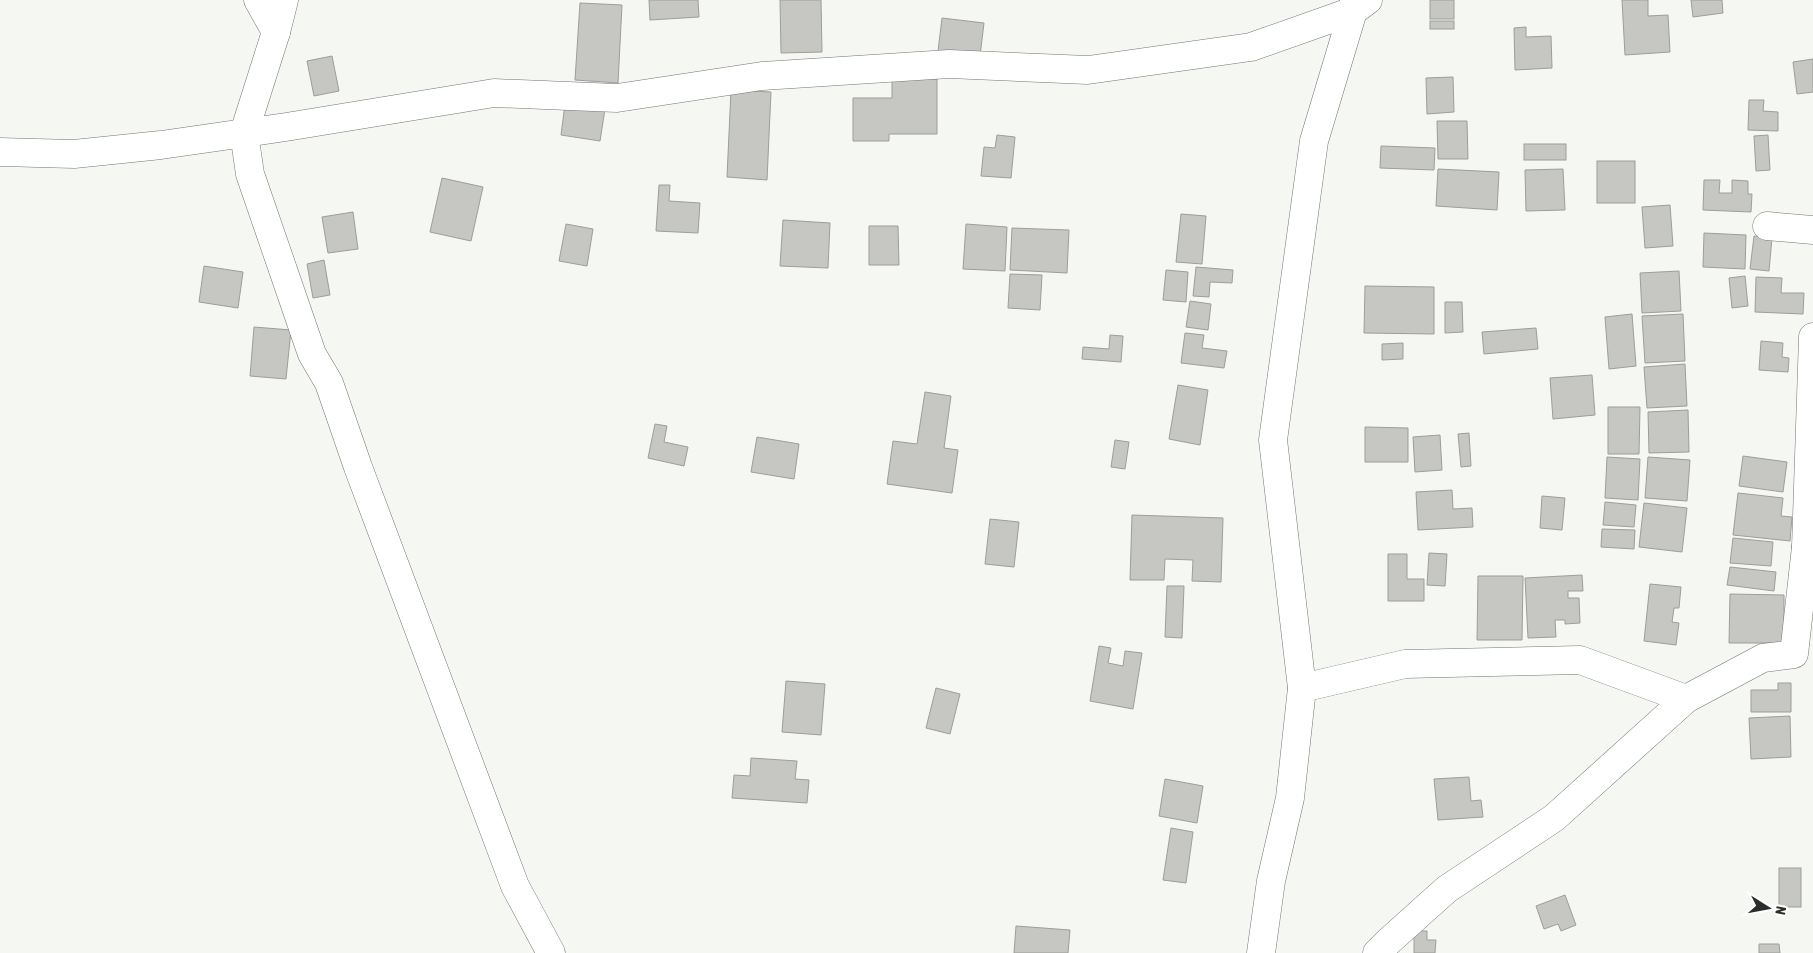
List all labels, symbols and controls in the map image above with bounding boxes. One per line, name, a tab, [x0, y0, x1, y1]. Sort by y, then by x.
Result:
north arrow	[1743, 883, 1793, 933]
text: N	[1772, 905, 1789, 916]

